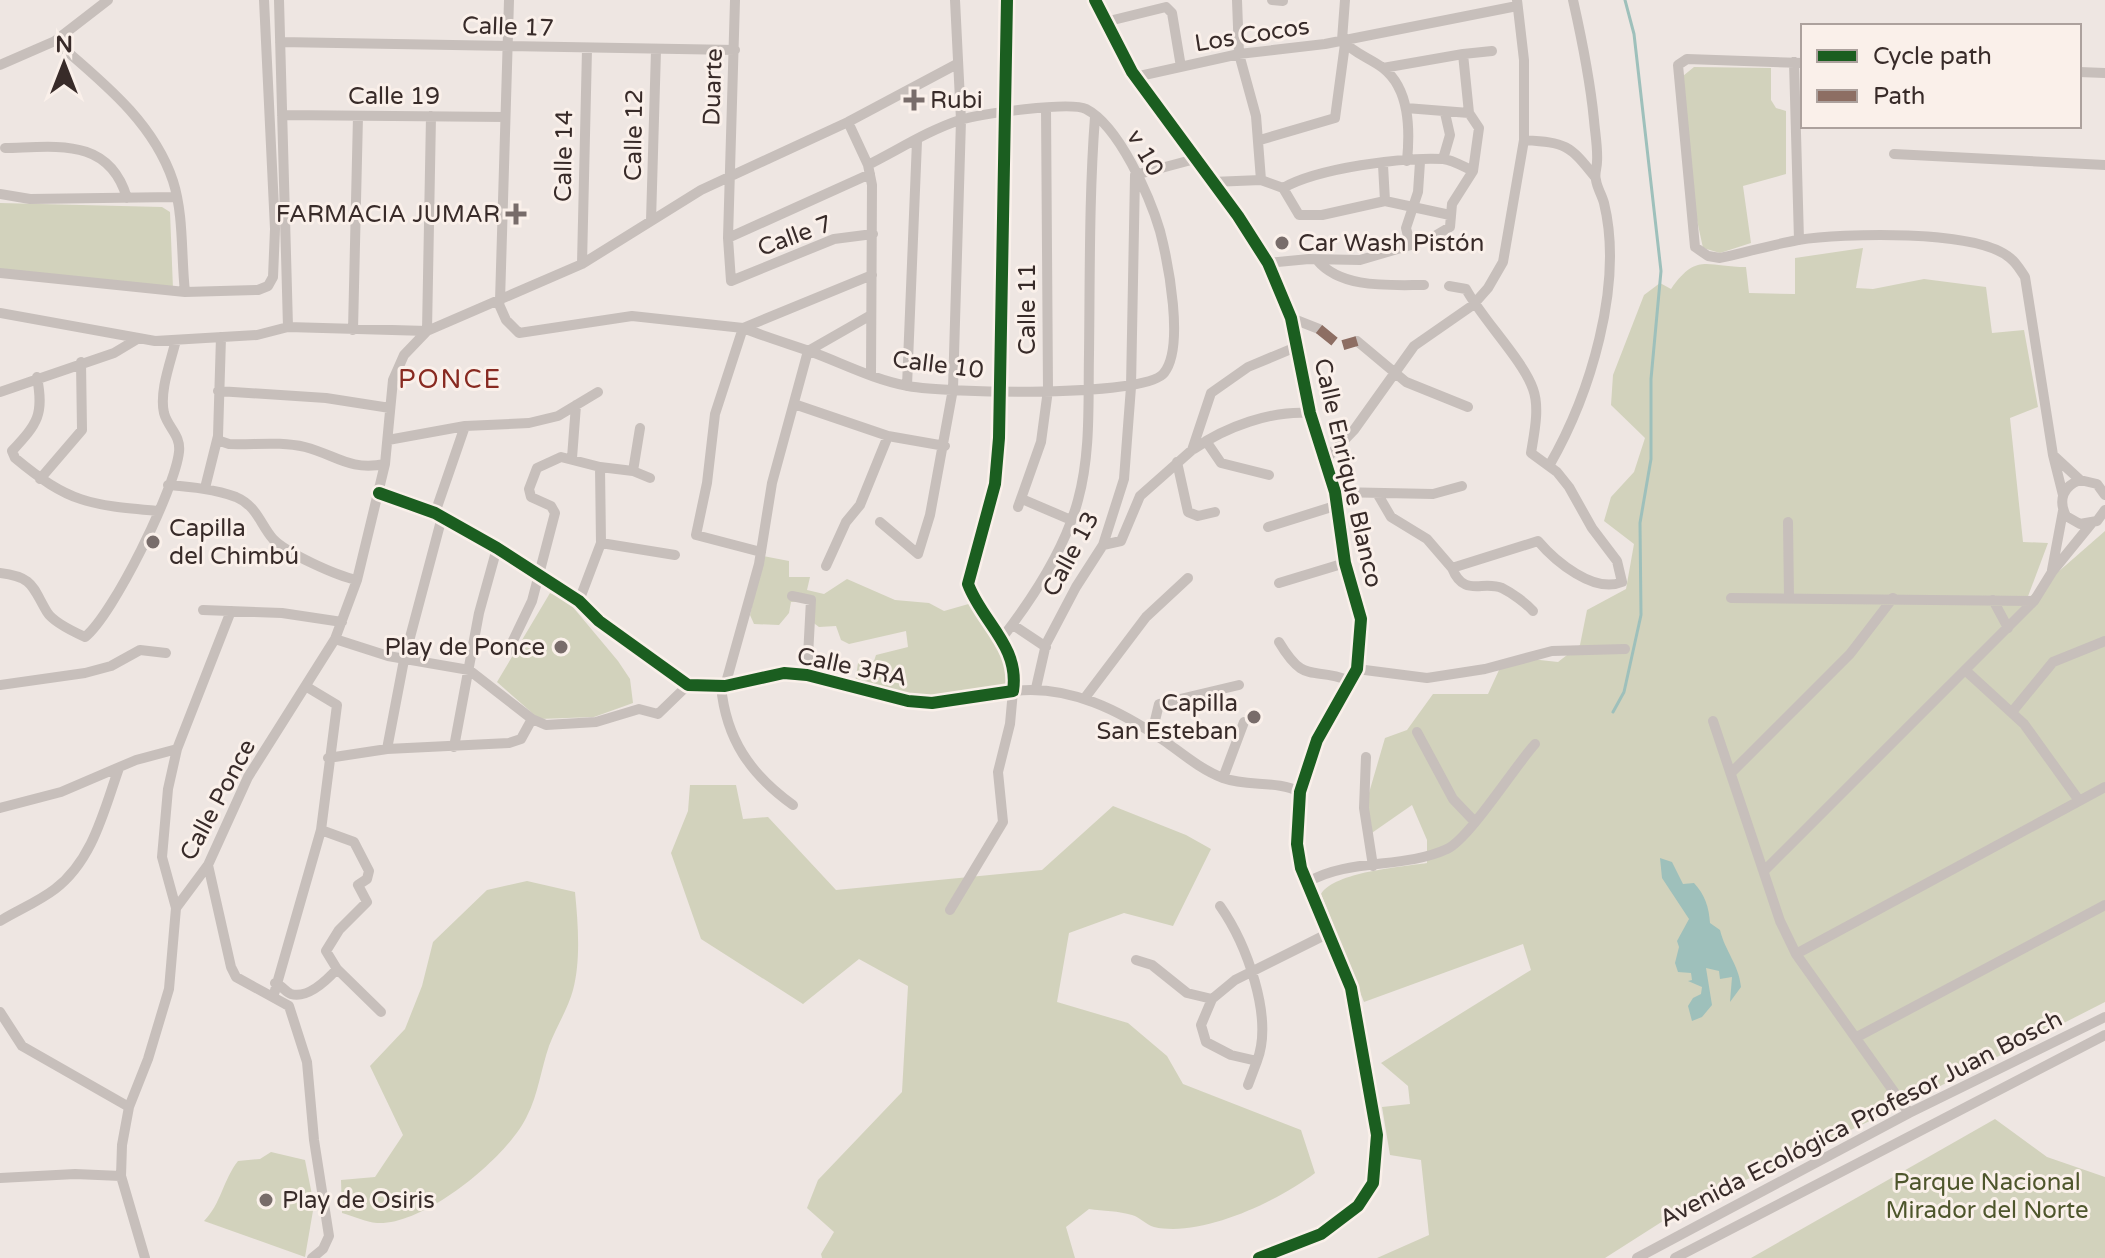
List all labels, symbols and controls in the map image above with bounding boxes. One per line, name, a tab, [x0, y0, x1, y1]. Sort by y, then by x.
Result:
street label: Calle 17	[461, 11, 555, 43]
street label: Los Cocos	[1193, 12, 1311, 58]
north arrow	[24, 24, 104, 104]
legend	[1801, 24, 2081, 128]
text: N	[55, 32, 73, 58]
text: Cycle path	[1873, 42, 1992, 71]
street label: Duarte	[697, 48, 729, 126]
street label: Calle 19	[348, 82, 440, 111]
text: Path	[1873, 82, 1926, 111]
place label: Rubi	[930, 86, 983, 115]
street label: Calle 12	[619, 89, 649, 181]
marker: Rubi	[905, 91, 923, 109]
street label: Calle 14	[549, 110, 579, 202]
street label: v 10	[1120, 124, 1170, 182]
place label: FARMACIA JUMAR	[276, 200, 500, 229]
marker: FARMACIA JUMAR	[507, 205, 525, 223]
street label: Calle 7	[754, 209, 836, 263]
place label: Car Wash Pistón	[1298, 229, 1484, 258]
marker: Car Wash Pistón	[1273, 234, 1291, 252]
street label: Calle 11	[1013, 263, 1042, 355]
street label: Calle 10	[891, 345, 985, 385]
street label: Calle Enrique Blanco	[1308, 356, 1388, 590]
district label: PONCE	[398, 364, 502, 395]
street label: Calle 13	[1037, 507, 1105, 601]
place label: Capilla del Chimbú	[169, 514, 299, 571]
marker: Capilla del Chimbú	[144, 533, 162, 551]
place label: Play de Ponce	[384, 633, 545, 662]
marker: Play de Ponce	[552, 638, 570, 656]
street label: Calle 3RA	[794, 641, 910, 693]
place label: Capilla San Esteban	[1096, 689, 1238, 746]
marker: Capilla San Esteban	[1245, 708, 1263, 726]
street label: Calle Ponce	[174, 734, 262, 866]
street label: Avenida Ecológica Profesor Juan Bosch	[1655, 1004, 2067, 1234]
park label: Parque Nacional Mirador del Norte	[1885, 1168, 2089, 1225]
place label: Play de Osiris	[282, 1186, 435, 1215]
marker: Play de Osiris	[257, 1191, 275, 1209]

